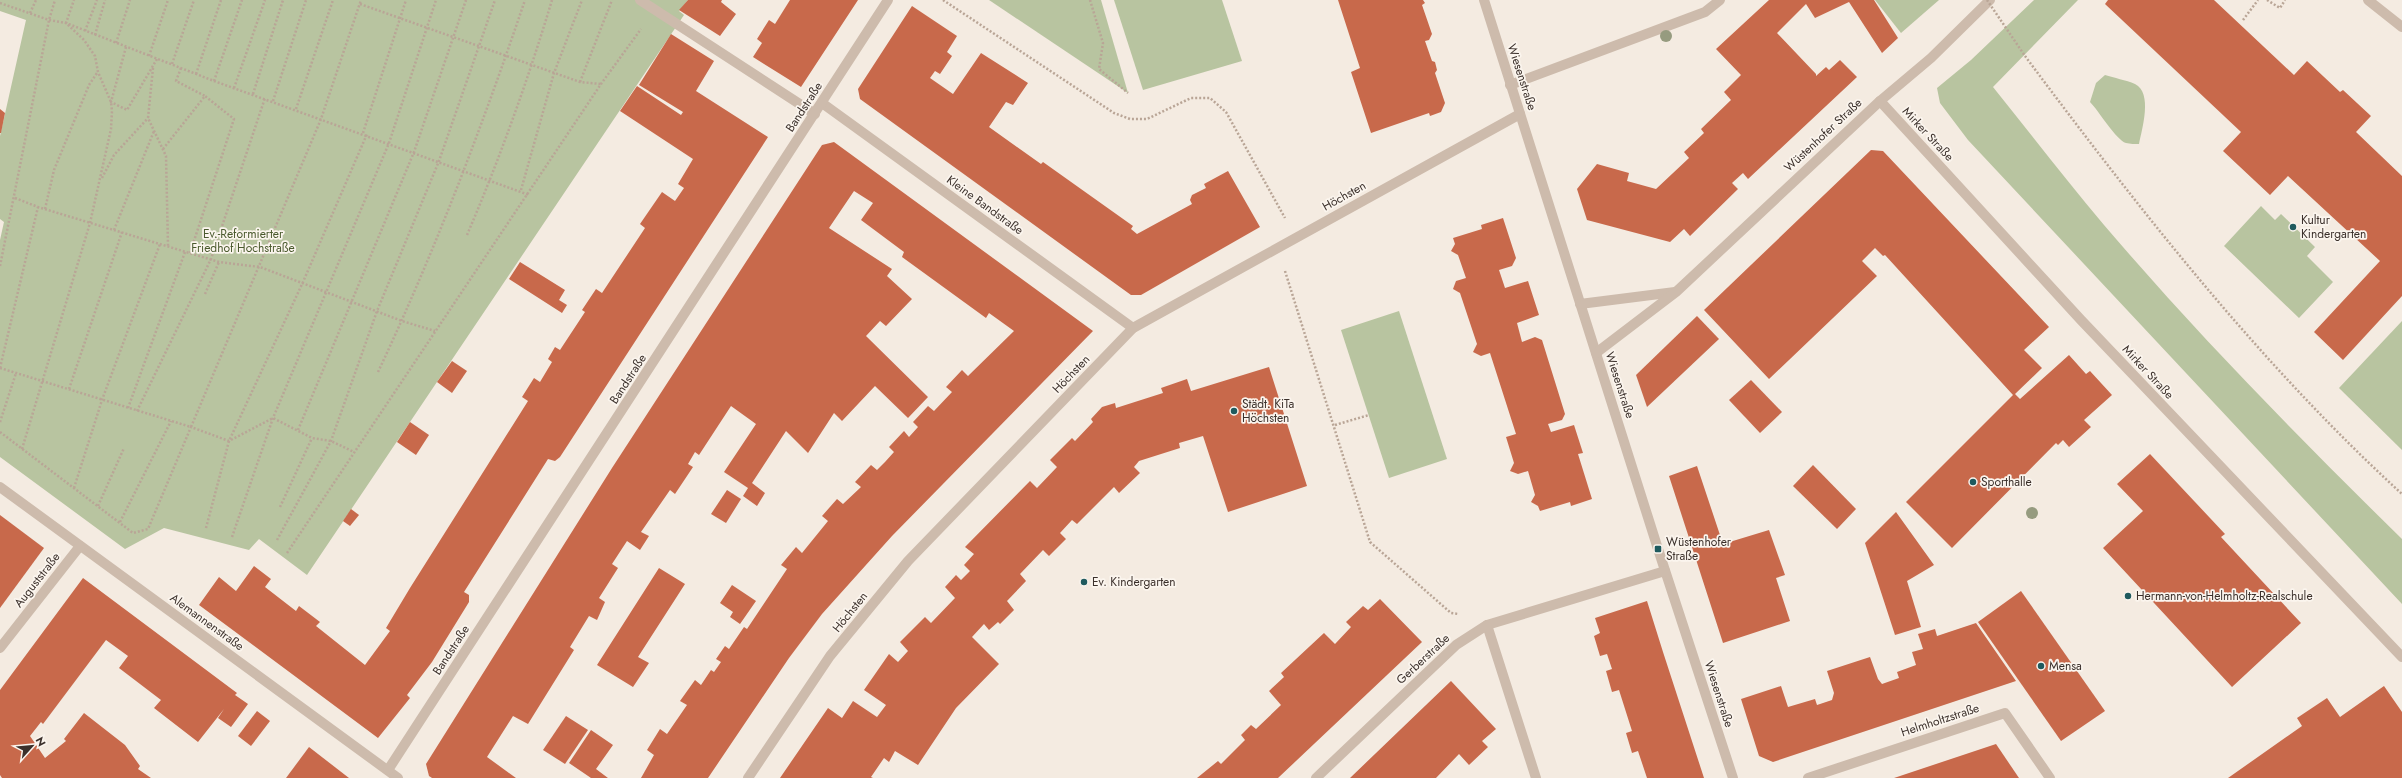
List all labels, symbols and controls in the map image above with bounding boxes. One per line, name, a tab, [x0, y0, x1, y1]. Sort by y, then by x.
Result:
street label: Wiesenstraße	[1503, 41, 1541, 113]
street label: Bandstraße	[781, 79, 827, 135]
street label: Wüstenhofer Straße	[1780, 94, 1866, 176]
street label: Mirker Straße	[1898, 103, 1958, 165]
street label: Kleine Bandstraße	[943, 171, 1027, 239]
street label: Höchsten	[1319, 177, 1369, 215]
place label: Kultur Kindergarten	[2301, 211, 2366, 243]
marker: Kultur Kindergarten	[2288, 222, 2298, 232]
park label: Ev.-Reformierter Friedhof Hochstraße	[191, 225, 295, 257]
street label: Mirker Straße	[2118, 341, 2178, 403]
street label: Wiesenstraße	[1601, 349, 1639, 421]
street label: Bandstraße	[605, 351, 651, 407]
street label: Höchsten	[1048, 351, 1094, 397]
place label: Städt. KiTa Höchsten	[1242, 395, 1294, 427]
marker: Städt. KiTa Höchsten	[1229, 406, 1239, 416]
place label: Sporthalle	[1981, 473, 2032, 491]
marker: Sporthalle	[1968, 477, 1978, 487]
place label: Wüstenhofer Straße	[1666, 533, 1732, 565]
marker: Wüstenhofer Straße	[1653, 544, 1663, 554]
street label: Auguststraße	[10, 549, 64, 611]
place label: Ev. Kindergarten	[1092, 573, 1176, 591]
marker: Ev. Kindergarten	[1079, 577, 1089, 587]
place label: Hermann-von-Helmholtz-Realschule	[2136, 587, 2313, 605]
street label: Höchsten	[828, 588, 872, 636]
street label: Alemannenstraße	[166, 589, 248, 655]
marker: Hermann-von-Helmholtz-Realschule	[2123, 591, 2133, 601]
street label: Bandstraße	[428, 622, 474, 678]
street label: Gerberstraße	[1392, 629, 1454, 689]
place label: Mensa	[2049, 657, 2082, 675]
street label: Wiesenstraße	[1700, 658, 1738, 730]
marker: Mensa	[2036, 661, 2046, 671]
street label: Helmholtzstraße	[1898, 699, 1982, 741]
north arrow	[12, 726, 52, 766]
text: N	[32, 734, 50, 749]

